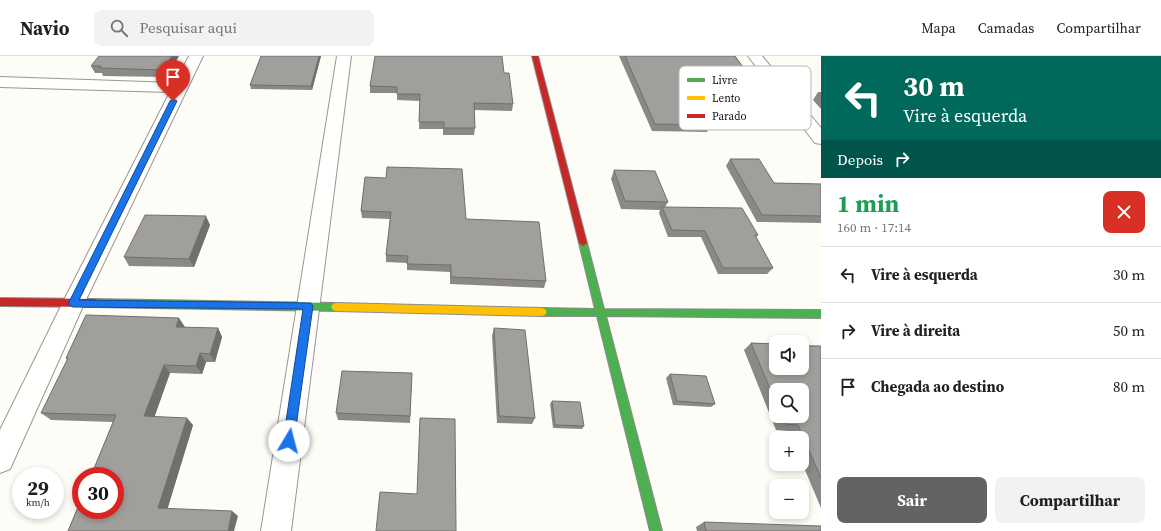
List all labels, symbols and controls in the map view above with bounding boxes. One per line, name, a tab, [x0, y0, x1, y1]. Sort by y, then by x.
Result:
search box	[94, 10, 374, 46]
text: Navio	[20, 15, 70, 41]
icon: search	[108, 17, 130, 39]
text: Pesquisar aqui	[140, 17, 237, 38]
text: Mapa	[921, 18, 956, 38]
text: Camadas	[978, 18, 1034, 38]
text: Compartilhar	[1056, 18, 1141, 38]
pin	[156, 60, 190, 101]
icon: arrive	[162, 66, 184, 88]
legend	[679, 66, 811, 130]
text: 30 m	[903, 67, 965, 105]
icon: left	[837, 72, 889, 124]
text: Livre	[712, 73, 738, 88]
text: Lento	[712, 91, 740, 106]
text: Vire à esquerda	[903, 103, 1027, 128]
text: Parado	[712, 109, 746, 124]
icon: right	[891, 148, 913, 170]
text: Depois	[837, 149, 883, 170]
text: 1 min	[837, 187, 899, 220]
button: close	[1103, 191, 1145, 233]
text: 160 m · 17:14	[837, 219, 911, 236]
icon: left	[837, 264, 859, 286]
text: Vire à esquerda	[871, 264, 978, 285]
text: 30 m	[1113, 264, 1145, 285]
icon: right	[837, 320, 859, 342]
text: Vire à direita	[871, 320, 960, 341]
text: 50 m	[1113, 320, 1145, 341]
map controls	[769, 335, 809, 519]
button: sound	[769, 335, 809, 375]
icon: arrive	[837, 376, 859, 398]
text: Chegada ao destino	[871, 376, 1004, 397]
text: 80 m	[1113, 376, 1145, 397]
button: search	[769, 383, 809, 423]
position arrow	[268, 420, 310, 462]
button: +	[769, 431, 809, 471]
speed limit sign: 30	[72, 467, 124, 519]
text: 29	[27, 474, 49, 502]
button: Sair	[837, 477, 987, 523]
button: Compartilhar	[995, 477, 1145, 523]
button: −	[769, 479, 809, 519]
text: km/h	[26, 496, 50, 509]

